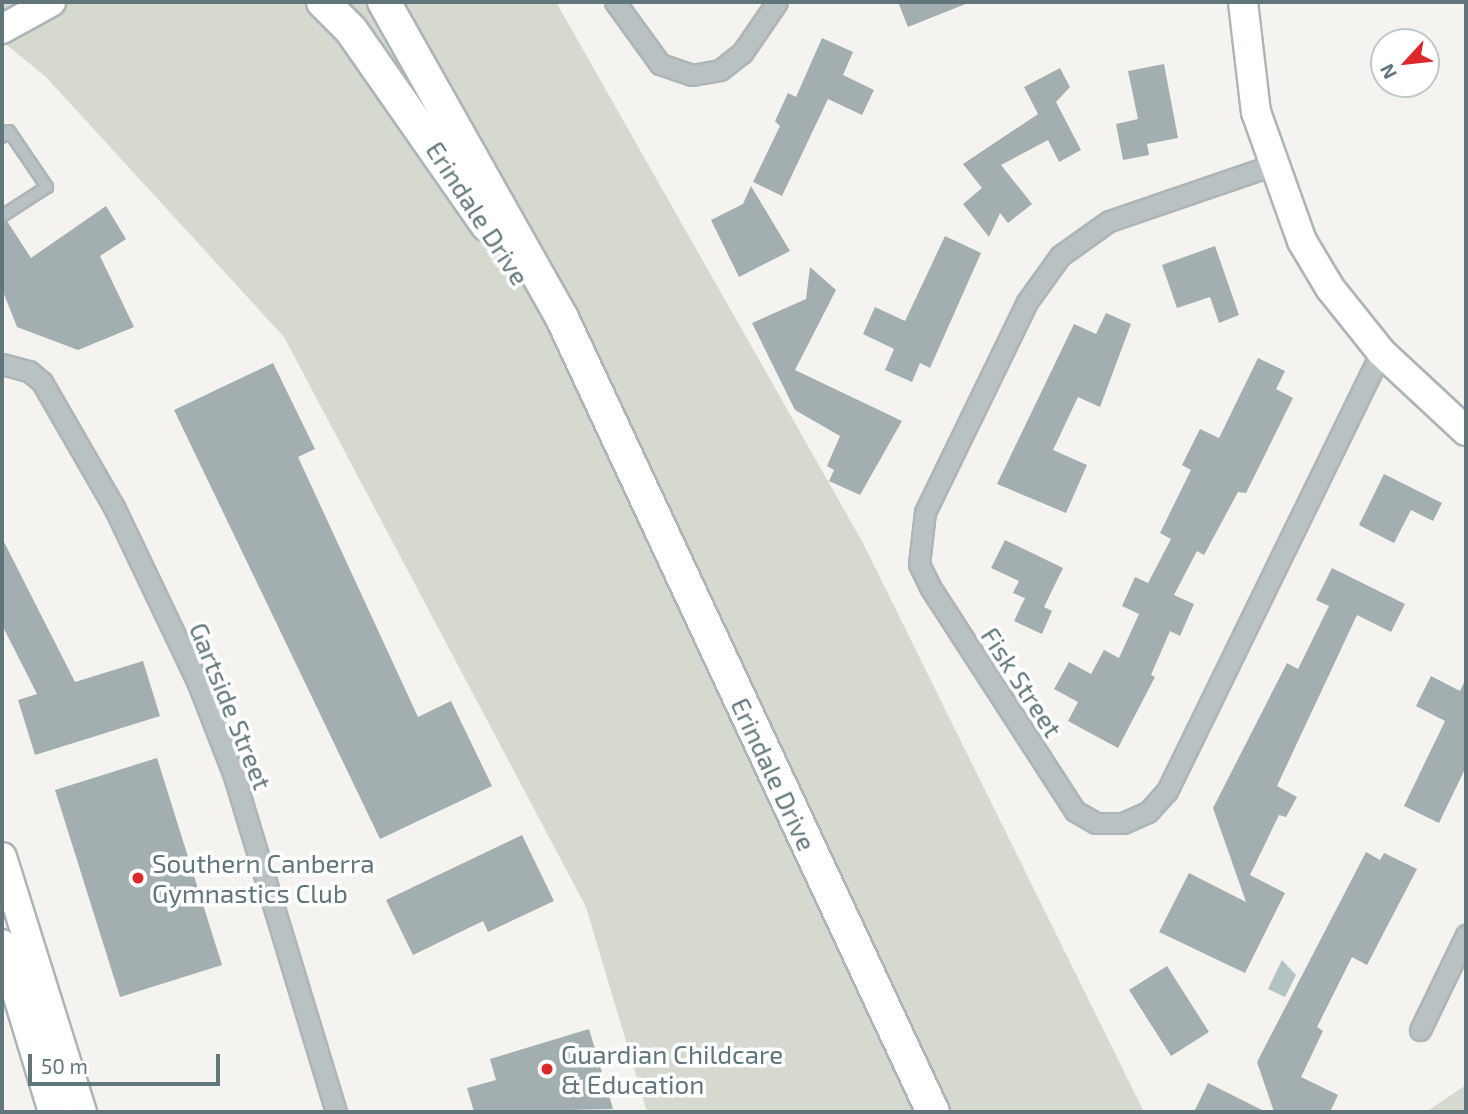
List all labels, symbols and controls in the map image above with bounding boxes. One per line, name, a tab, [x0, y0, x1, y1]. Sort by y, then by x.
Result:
north arrow	[1370, 28, 1440, 98]
text: N	[1374, 61, 1401, 83]
street label: Erindale Drive	[420, 135, 536, 291]
street label: Gartside Street	[183, 618, 279, 794]
street label: Fisk Street	[975, 621, 1069, 743]
street label: Erindale Drive	[725, 693, 823, 855]
place label: Southern Canberra Gymnastics Club	[152, 847, 375, 908]
marker: Southern Canberra Gymnastics Club	[130, 870, 146, 886]
place label: Guardian Childcare & Education	[561, 1038, 783, 1100]
scale bar	[32, 1040, 224, 1084]
text: 50 m	[41, 1053, 88, 1078]
marker: Guardian Childcare & Education	[539, 1061, 555, 1077]

